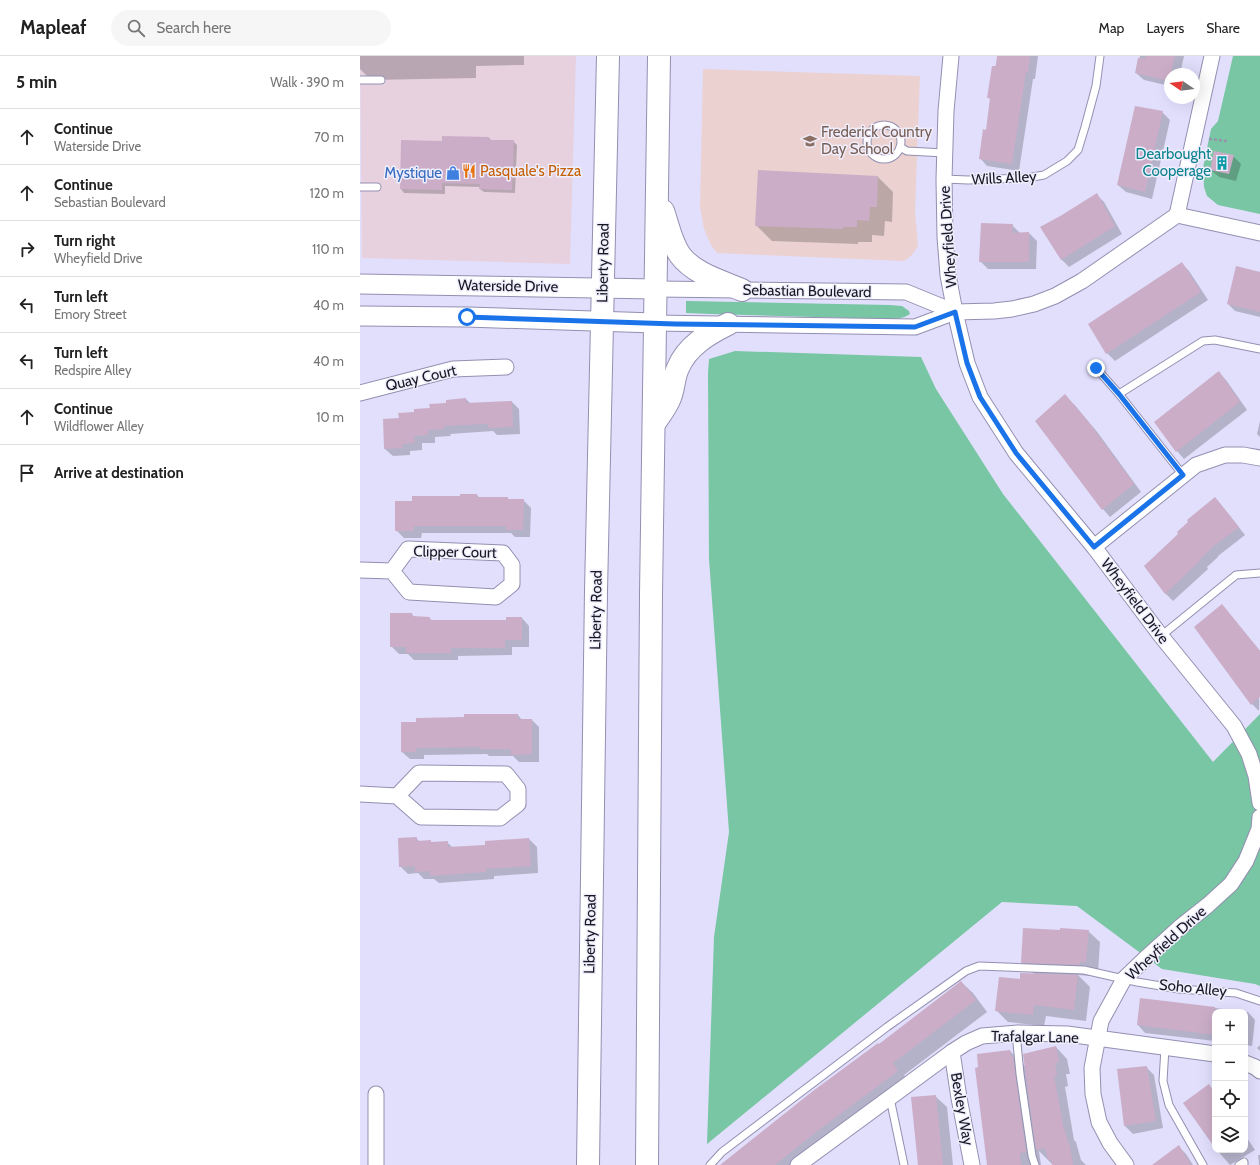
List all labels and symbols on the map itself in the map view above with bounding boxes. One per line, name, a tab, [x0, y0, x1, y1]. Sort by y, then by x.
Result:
north arrow	[1164, 68, 1200, 104]
place label: Frederick Country Day School	[821, 123, 932, 158]
school or university icon: Frederick Country Day School	[802, 133, 818, 149]
place label: Dearbought Cooperage	[1136, 145, 1211, 180]
building icon: Dearbought Cooperage	[1214, 155, 1230, 171]
place label: Pasquale's Pizza	[480, 162, 582, 180]
restaurant icon: Pasquale's Pizza	[461, 163, 477, 179]
place label: Mystique	[384, 164, 442, 182]
shop icon: Mystique	[445, 165, 461, 181]
street label: Wills Alley	[971, 167, 1037, 189]
street label: Wheyfield Drive	[935, 185, 961, 289]
street label: Liberty Road	[593, 223, 613, 303]
street label: Waterside Drive	[458, 276, 559, 296]
street label: Sebastian Boulevard	[742, 281, 872, 301]
route start	[458, 308, 476, 326]
route end	[1087, 359, 1105, 377]
street label: Quay Court	[384, 361, 458, 395]
street label: Clipper Court	[413, 542, 497, 562]
street label: Wheyfield Drive	[1097, 555, 1173, 647]
street label: Liberty Road	[586, 570, 606, 650]
street label: Liberty Road	[580, 894, 600, 974]
street label: Wheyfield Drive	[1122, 902, 1210, 984]
street label: Soho Alley	[1158, 975, 1228, 1001]
street label: Trafalgar Lane	[991, 1027, 1079, 1047]
street label: Bexley Way	[947, 1071, 977, 1147]

